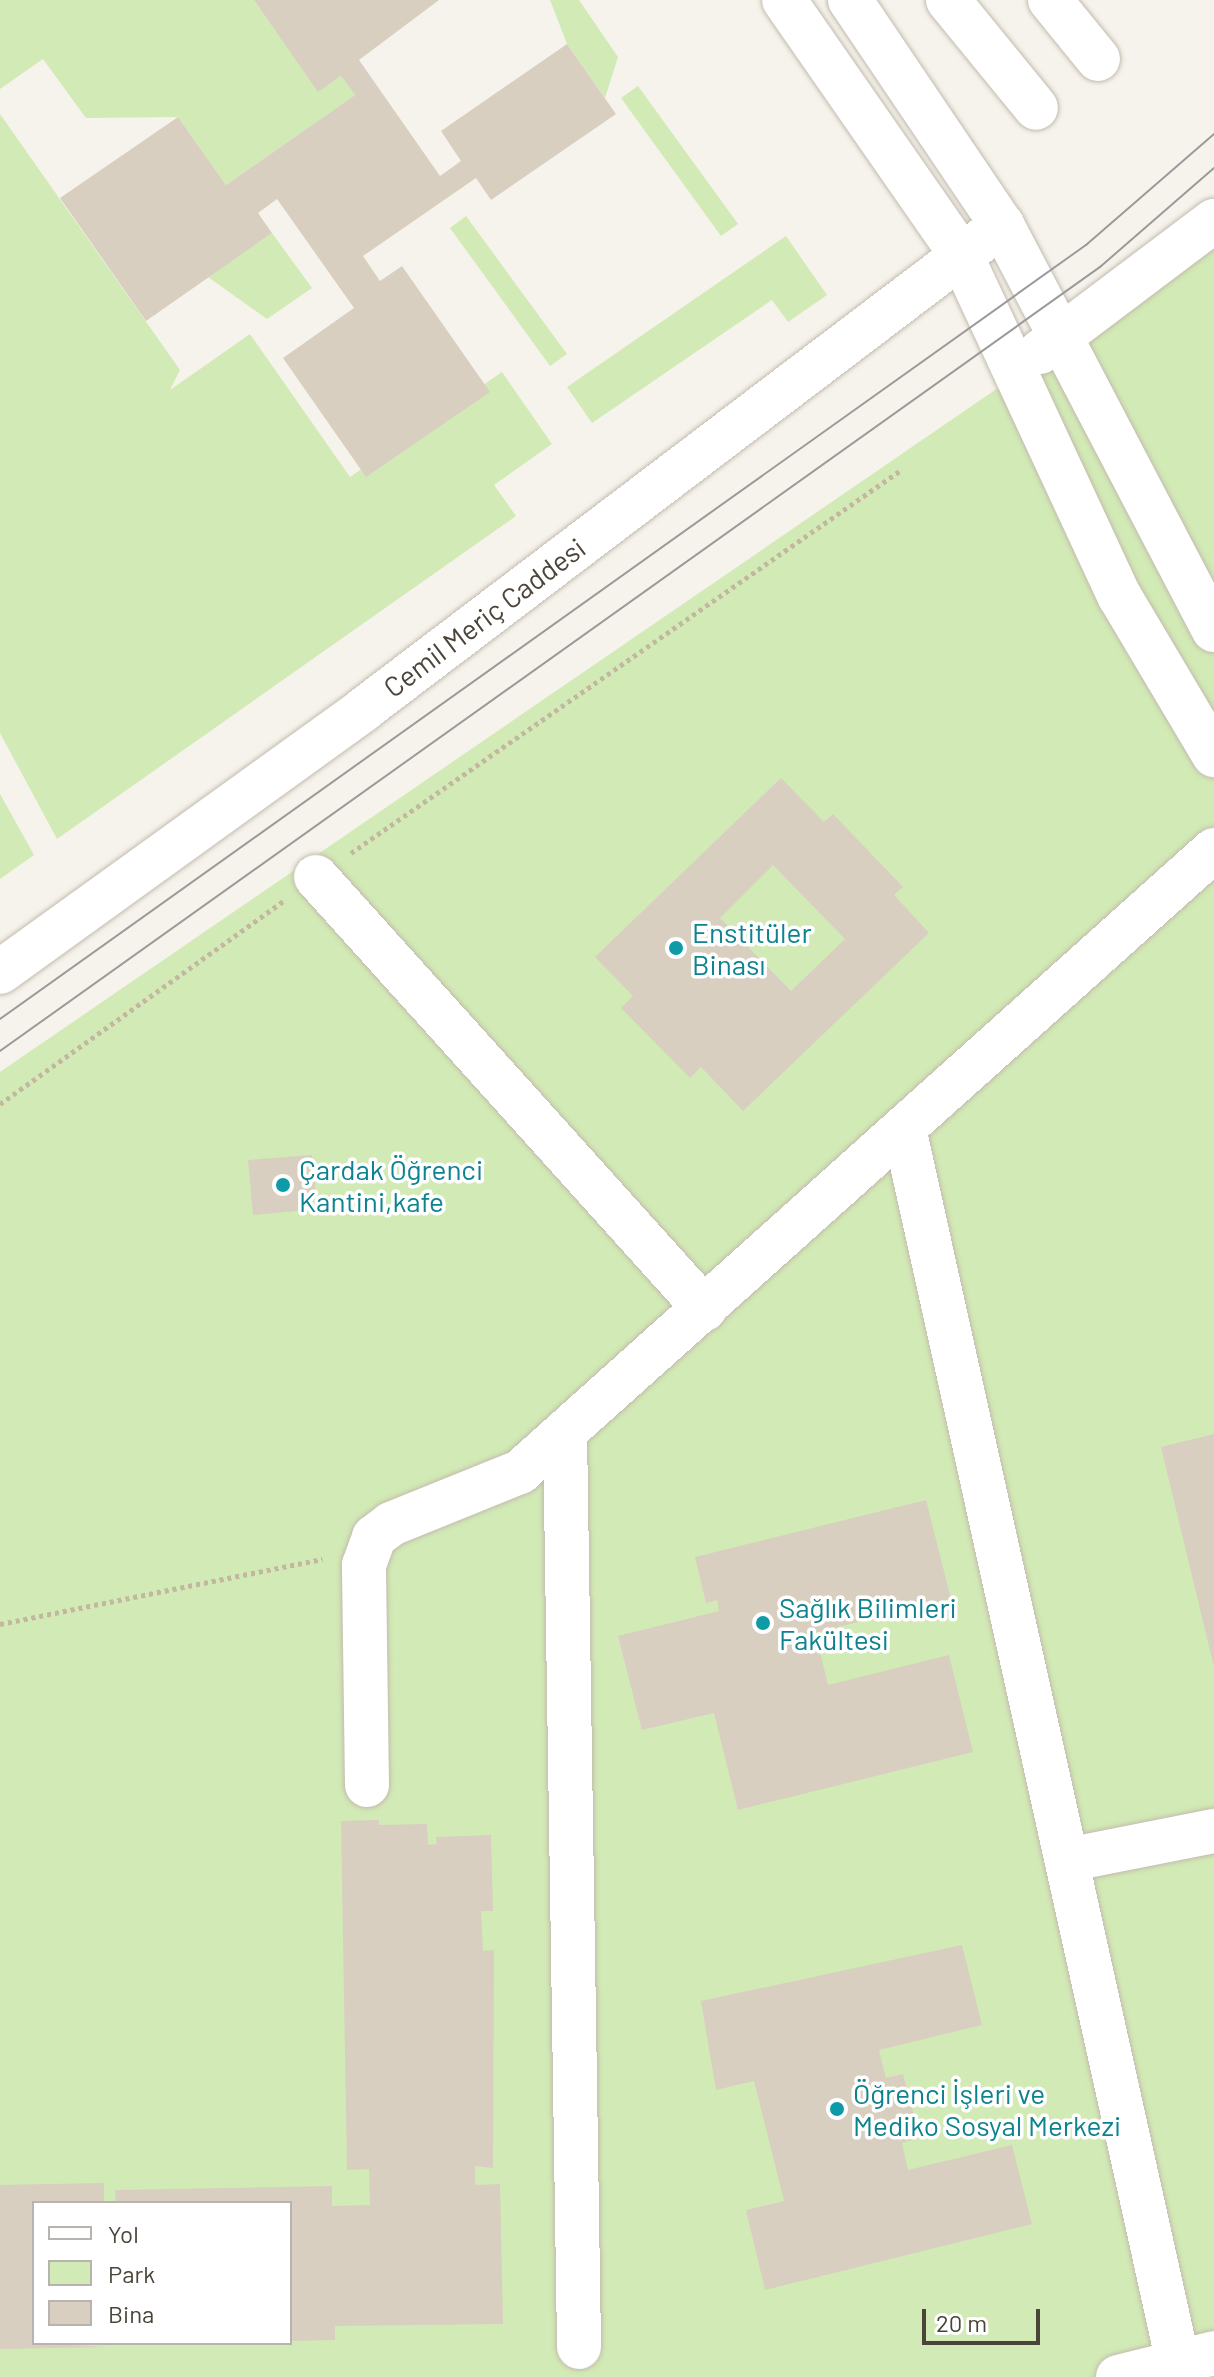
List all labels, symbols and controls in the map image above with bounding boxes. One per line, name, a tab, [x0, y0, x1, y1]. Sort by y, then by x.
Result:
street label: Cemil Meriç Caddesi	[377, 530, 591, 704]
place label: Enstitüler Binası	[692, 915, 812, 981]
marker: Enstitüler Binası	[667, 939, 685, 957]
place label: Çardak Öğrenci Kantini,kafe	[299, 1152, 483, 1218]
marker: Çardak Öğrenci Kantini,kafe	[274, 1176, 292, 1194]
place label: Sağlık Bilimleri Fakültesi	[779, 1590, 957, 1656]
marker: Sağlık Bilimleri Fakültesi	[754, 1614, 772, 1632]
place label: Öğrenci İşleri ve Mediko Sosyal Merkezi	[853, 2076, 1121, 2142]
marker: Öğrenci İşleri ve Mediko Sosyal Merkezi	[828, 2100, 846, 2118]
legend	[32, 2201, 292, 2345]
text: Yol	[108, 2219, 139, 2248]
text: Park	[108, 2259, 155, 2288]
scale bar	[926, 2293, 1044, 2343]
text: Bina	[108, 2299, 154, 2328]
text: 20 m	[936, 2308, 987, 2337]

